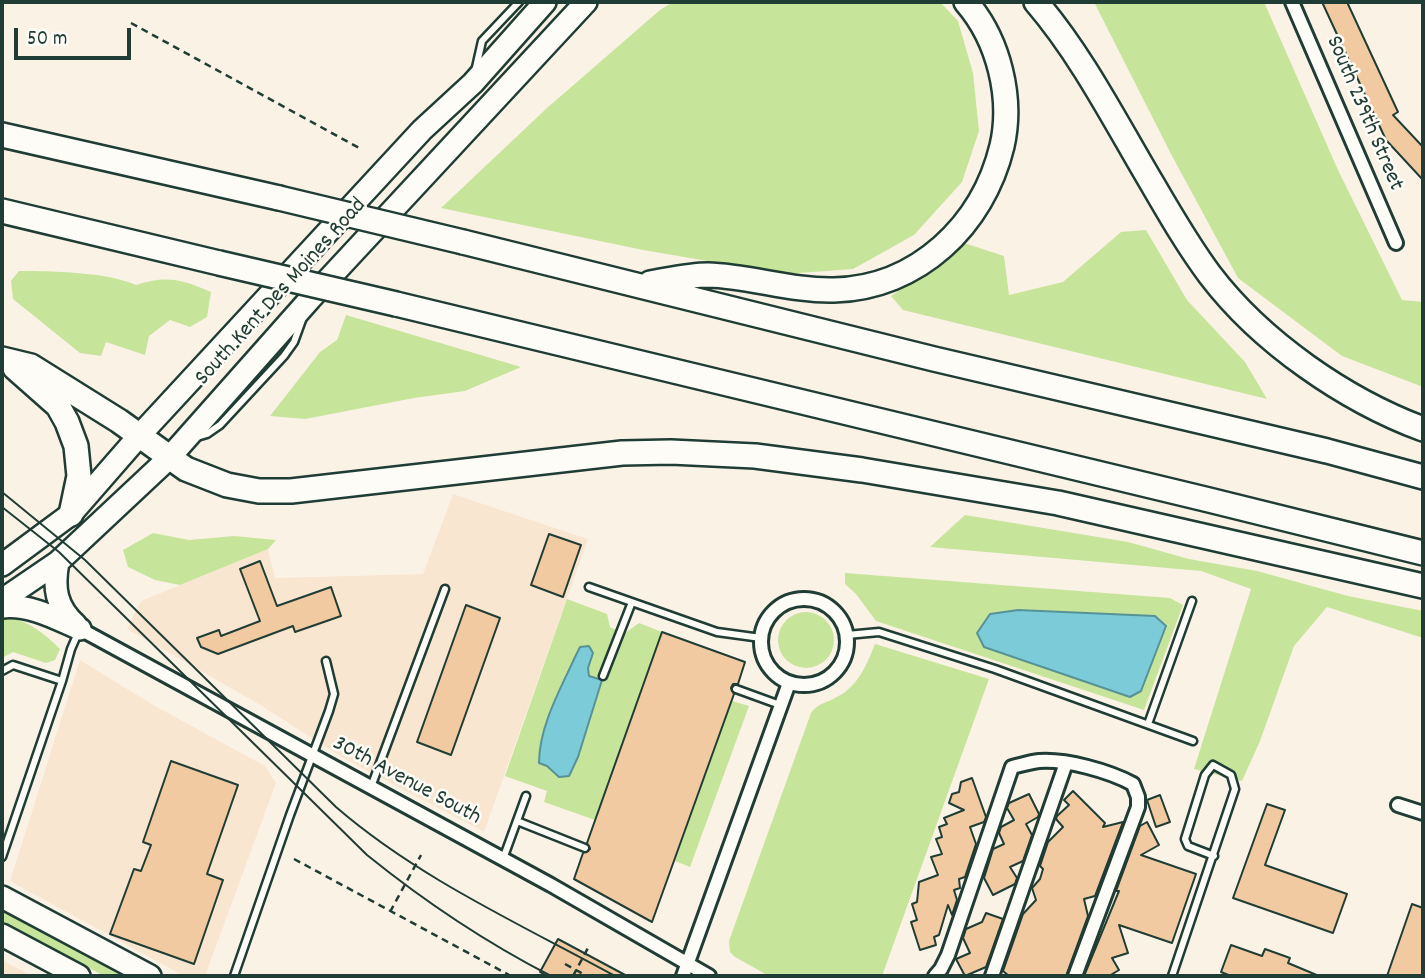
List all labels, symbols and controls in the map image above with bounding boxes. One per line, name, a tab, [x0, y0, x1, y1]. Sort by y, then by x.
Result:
scale bar	[18, 14, 135, 58]
text: 50 m	[27, 25, 67, 55]
street label: South 239th Street	[1318, 32, 1408, 196]
street label: South Kent Des Moines Road	[190, 193, 374, 393]
street label: 30th Avenue South	[327, 731, 485, 833]

